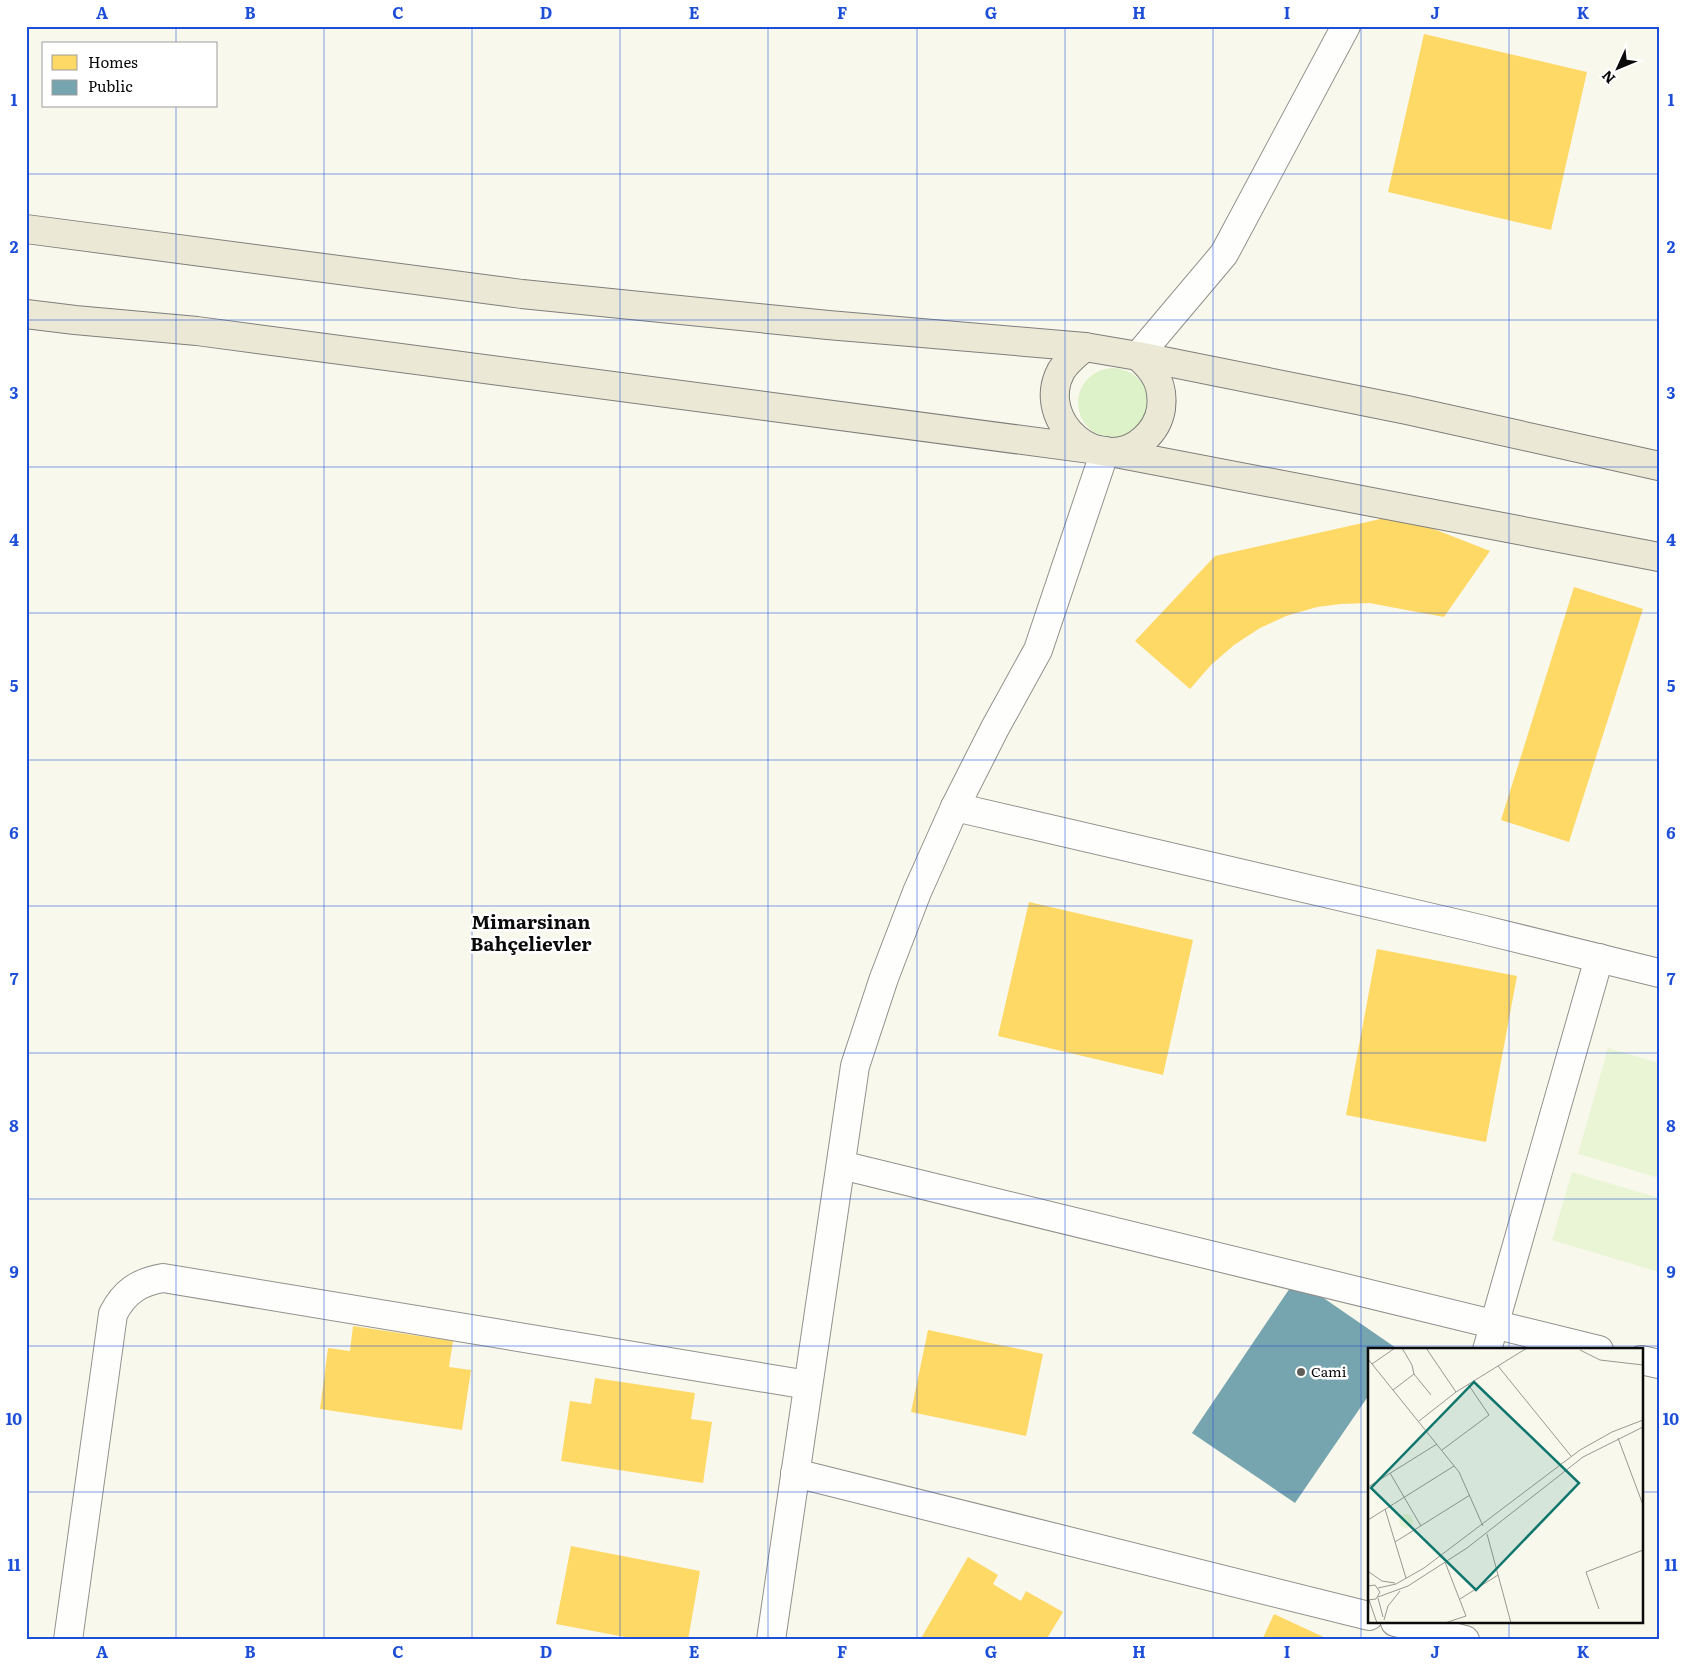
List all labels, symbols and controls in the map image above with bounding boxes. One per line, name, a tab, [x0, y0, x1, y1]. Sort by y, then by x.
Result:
text: A	[96, 0, 108, 24]
text: B	[244, 0, 256, 24]
text: C	[392, 0, 404, 24]
text: D	[540, 0, 552, 24]
text: E	[689, 0, 700, 24]
text: F	[837, 0, 847, 24]
text: G	[985, 0, 997, 24]
text: H	[1132, 0, 1146, 24]
text: I	[1284, 0, 1290, 24]
text: J	[1430, 0, 1440, 24]
text: K	[1577, 0, 1590, 24]
legend	[42, 42, 218, 108]
north arrow	[1592, 42, 1642, 92]
text: Homes	[88, 50, 138, 73]
text: N	[1596, 66, 1619, 89]
text: Public	[88, 74, 133, 97]
text: 1	[11, 87, 18, 111]
text: 1	[1668, 87, 1675, 111]
text: 2	[10, 234, 19, 258]
text: 2	[1667, 234, 1676, 258]
text: 3	[10, 380, 19, 404]
text: 3	[1667, 380, 1676, 404]
text: 4	[9, 527, 19, 551]
text: 4	[1666, 527, 1676, 551]
text: 5	[10, 673, 19, 697]
text: 5	[1667, 673, 1676, 697]
text: 6	[9, 820, 19, 844]
text: 6	[1666, 820, 1676, 844]
district label: Mimarsinan Bahçelievler	[470, 907, 592, 957]
text: 7	[10, 966, 19, 990]
text: 7	[1667, 966, 1676, 990]
text: 8	[9, 1113, 19, 1137]
text: 8	[1666, 1113, 1676, 1137]
text: 9	[9, 1259, 19, 1283]
text: 9	[1666, 1259, 1676, 1283]
inset map	[1368, 1348, 1642, 1624]
place label: Cami	[1311, 1361, 1347, 1381]
marker: Cami	[1295, 1366, 1307, 1378]
text: 10	[6, 1406, 22, 1430]
text: 10	[1663, 1406, 1679, 1430]
text: 11	[7, 1552, 21, 1576]
text: 11	[1664, 1552, 1678, 1576]
text: A	[96, 1639, 108, 1663]
text: B	[244, 1639, 256, 1663]
text: C	[392, 1639, 404, 1663]
text: D	[540, 1639, 552, 1663]
text: E	[689, 1639, 700, 1663]
text: F	[837, 1639, 847, 1663]
text: G	[985, 1639, 997, 1663]
text: H	[1132, 1639, 1146, 1663]
text: I	[1284, 1639, 1290, 1663]
text: J	[1430, 1639, 1440, 1663]
text: K	[1577, 1639, 1590, 1663]

